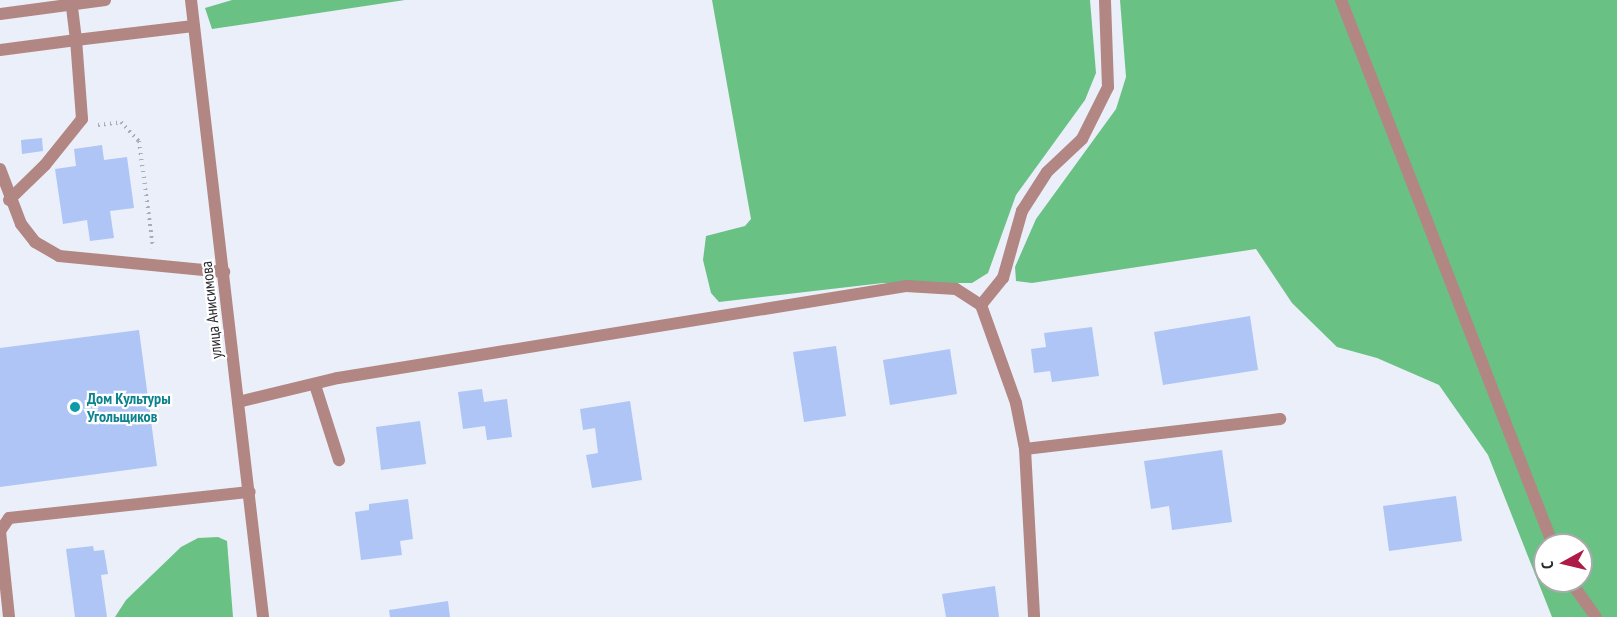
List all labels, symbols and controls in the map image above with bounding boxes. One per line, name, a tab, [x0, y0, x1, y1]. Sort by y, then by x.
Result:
street label: улица Анисимова	[196, 260, 226, 360]
place label: Дом Культуры Угольщиков	[87, 388, 171, 426]
marker: Дом Культуры Угольщиков	[68, 400, 82, 414]
north arrow	[1533, 533, 1593, 593]
text: С	[1537, 560, 1558, 570]

